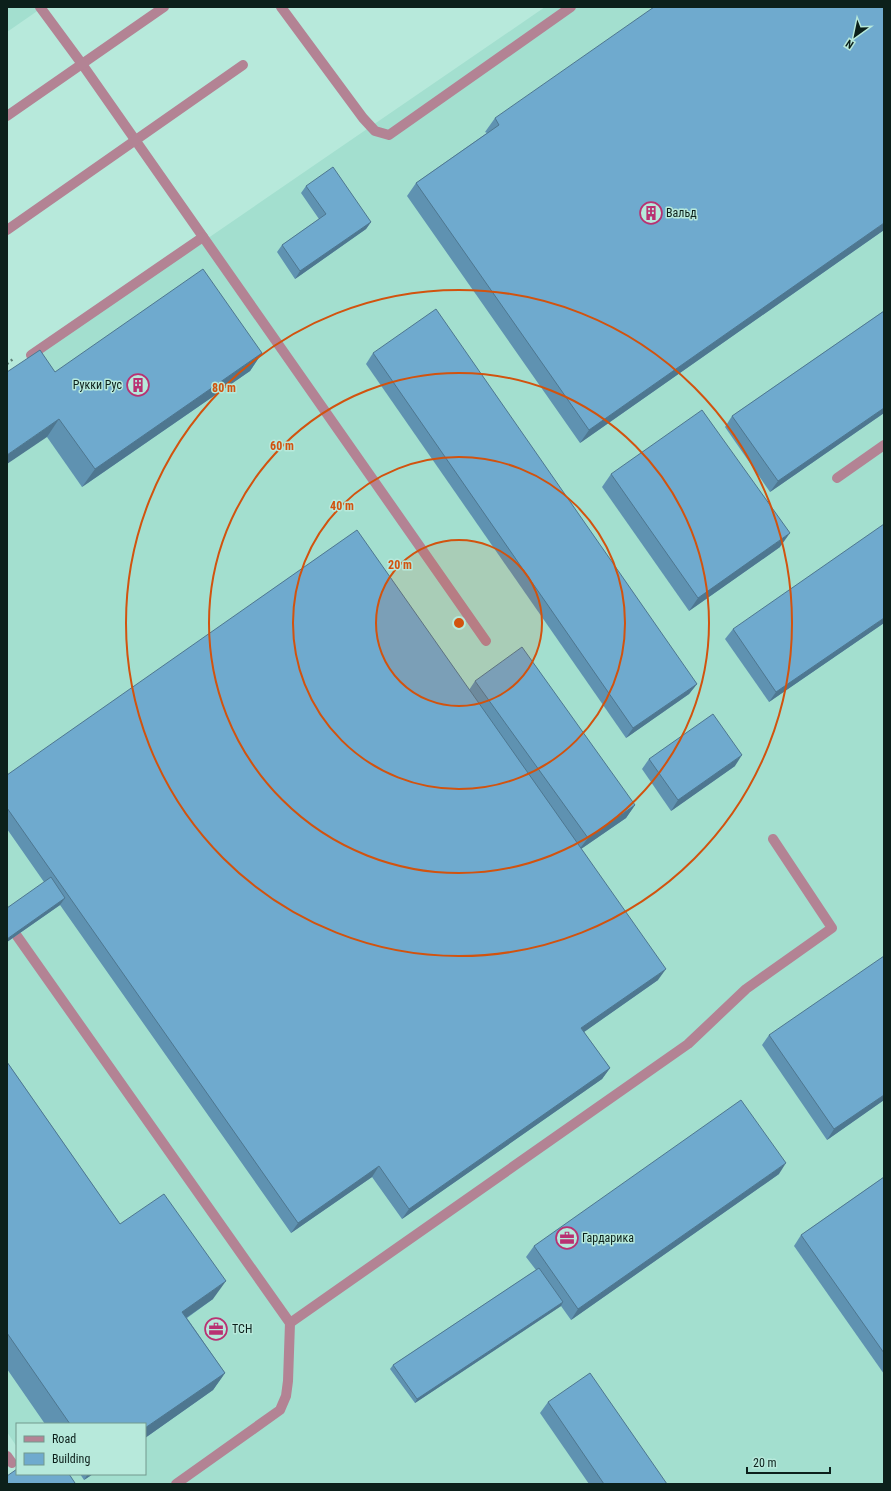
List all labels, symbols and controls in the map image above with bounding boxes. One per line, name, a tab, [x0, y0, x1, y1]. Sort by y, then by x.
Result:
north arrow	[835, 16, 875, 56]
text: N	[843, 37, 856, 51]
building icon: Вальд	[638, 200, 664, 226]
place label: Вальд	[666, 206, 697, 220]
building icon: Рукки Рус	[125, 372, 151, 398]
place label: Рукки Рус	[73, 378, 122, 392]
text: 80 m	[212, 381, 236, 395]
text: 60 m	[270, 439, 294, 453]
text: 40 m	[330, 499, 354, 513]
text: 20 m	[388, 558, 412, 572]
centre of rings	[452, 616, 466, 630]
office icon: Гардарика	[554, 1225, 580, 1251]
place label: Гардарика	[582, 1231, 634, 1245]
office icon: ТСН	[203, 1316, 229, 1342]
place label: ТСН	[232, 1322, 252, 1336]
legend	[16, 1423, 146, 1475]
text: Road	[52, 1432, 76, 1446]
scale bar	[747, 1449, 830, 1475]
text: Building	[52, 1452, 90, 1466]
text: 20 m	[753, 1456, 777, 1470]

